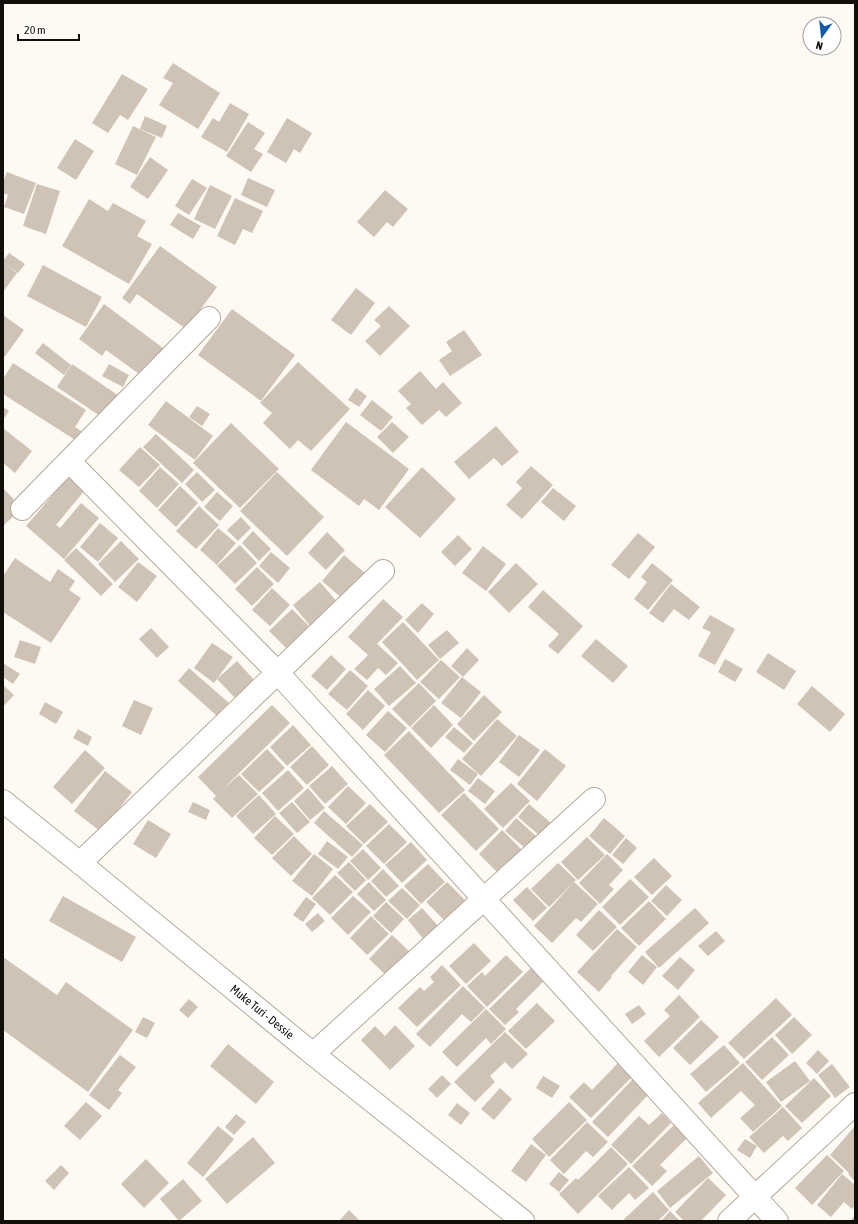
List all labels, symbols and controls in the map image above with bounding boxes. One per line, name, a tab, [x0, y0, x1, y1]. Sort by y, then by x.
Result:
scale bar	[18, 16, 79, 42]
north arrow	[802, 16, 842, 56]
text: 20 m	[24, 23, 46, 37]
text: N	[815, 39, 824, 52]
street label: Muke Turi - Dessie	[227, 982, 297, 1042]

